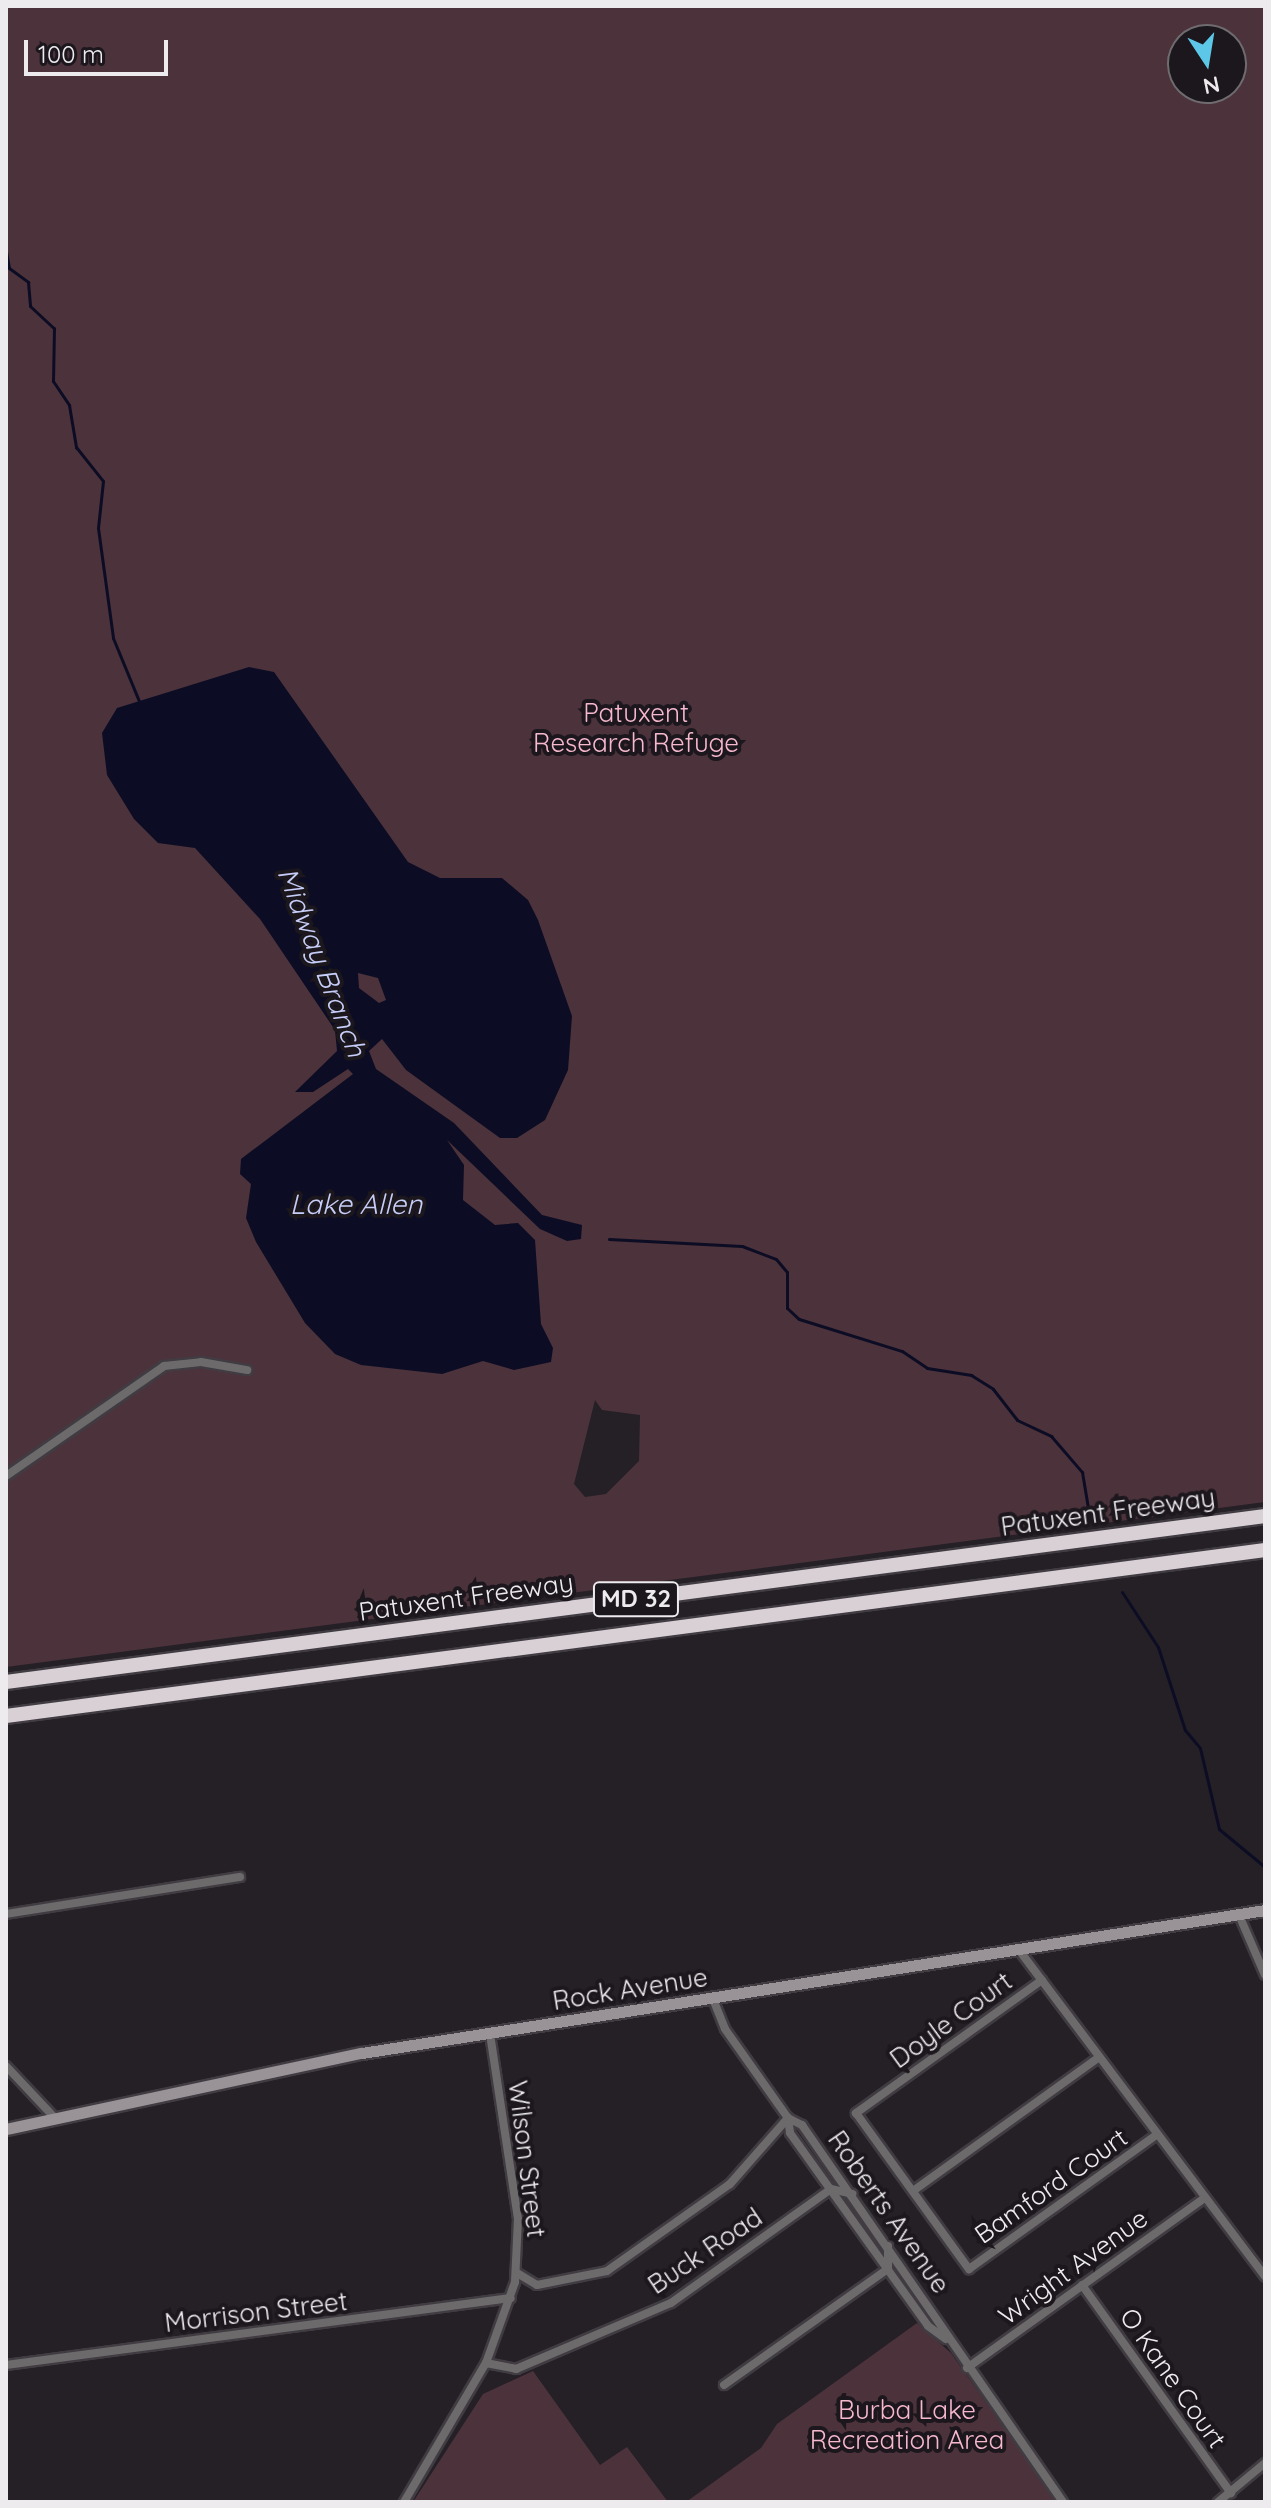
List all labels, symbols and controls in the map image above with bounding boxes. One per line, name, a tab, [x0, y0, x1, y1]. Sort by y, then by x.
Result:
scale bar	[28, 24, 172, 74]
north arrow	[1167, 24, 1247, 104]
text: 100 m	[38, 39, 104, 69]
text: N	[1201, 70, 1222, 101]
park label: Patuxent Research Refuge	[533, 697, 739, 758]
water label: Midway Branch	[270, 863, 374, 1061]
water label: Lake Allen	[290, 1187, 422, 1221]
street label: Patuxent Freeway	[999, 1482, 1217, 1542]
street label: Patuxent Freeway	[357, 1567, 575, 1627]
road number: MD 32	[592, 1579, 680, 1619]
street label: Rock Avenue	[550, 1961, 710, 2017]
street label: Doyle Court	[884, 1965, 1018, 2075]
street label: Wilson Street	[502, 2079, 552, 2239]
street label: Bamford Court	[969, 2122, 1133, 2250]
street label: Roberts Avenue	[821, 2125, 957, 2299]
street label: Buck Road	[642, 2202, 768, 2300]
street label: Wright Avenue	[992, 2203, 1154, 2331]
street label: Morrison Street	[163, 2285, 349, 2339]
street label: O Kane Court	[1113, 2302, 1233, 2454]
park label: Burba Lake Recreation Area	[810, 2394, 1004, 2456]

